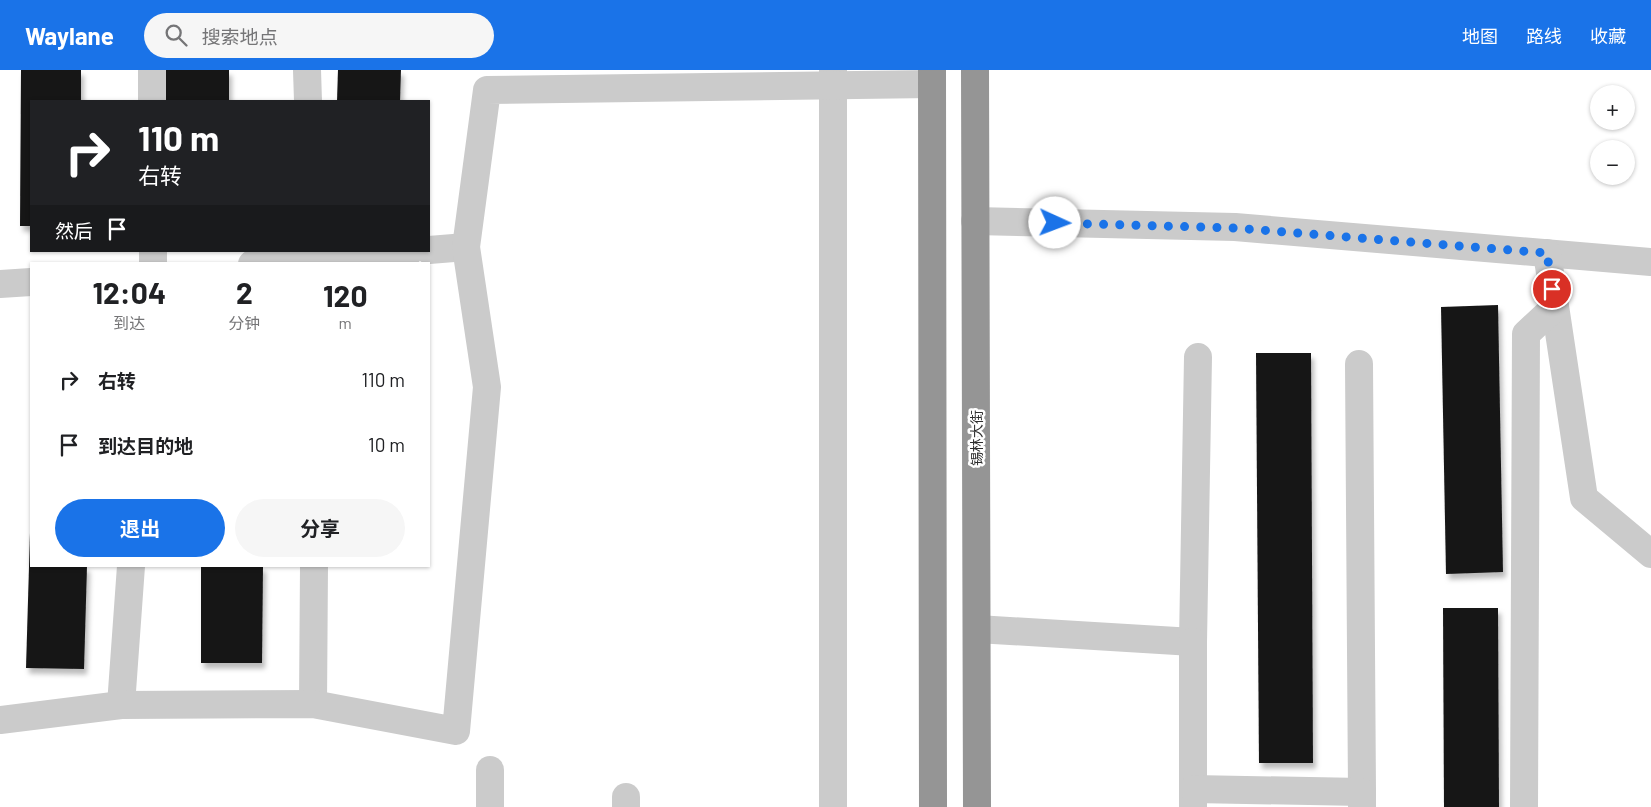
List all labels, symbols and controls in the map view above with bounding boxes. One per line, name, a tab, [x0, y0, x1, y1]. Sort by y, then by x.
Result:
search box	[144, 13, 494, 58]
text: Waylane	[25, 21, 114, 50]
icon: search	[162, 21, 190, 49]
text: 搜索地点	[202, 25, 278, 48]
text: 地图	[1462, 25, 1498, 47]
text: 路线	[1526, 25, 1562, 47]
text: 收藏	[1590, 25, 1626, 47]
map controls	[1590, 85, 1635, 185]
button: +	[1590, 85, 1635, 130]
text: 110 m	[138, 116, 219, 158]
icon: right	[55, 120, 120, 185]
button: −	[1590, 140, 1635, 185]
text: 右转	[138, 162, 182, 188]
position arrow	[1028, 196, 1080, 248]
icon: arrive	[103, 215, 131, 243]
text: 然后	[55, 219, 93, 242]
pin	[1531, 268, 1573, 310]
text: 12:04	[92, 274, 166, 310]
text: 2	[236, 274, 253, 310]
icon: arrive	[1538, 275, 1566, 303]
text: 120	[323, 277, 368, 313]
text: 到达	[113, 313, 145, 332]
text: 分钟	[229, 313, 261, 332]
text: m	[339, 313, 352, 332]
icon: right	[55, 366, 83, 394]
text: 110 m	[361, 368, 405, 391]
text: 右转	[98, 369, 136, 392]
street label: 锡林大街	[968, 410, 985, 466]
icon: arrive	[55, 431, 83, 459]
text: 10 m	[368, 433, 405, 456]
text: 到达目的地	[98, 434, 193, 457]
button: 退出	[55, 499, 225, 557]
button: 分享	[235, 499, 405, 557]

